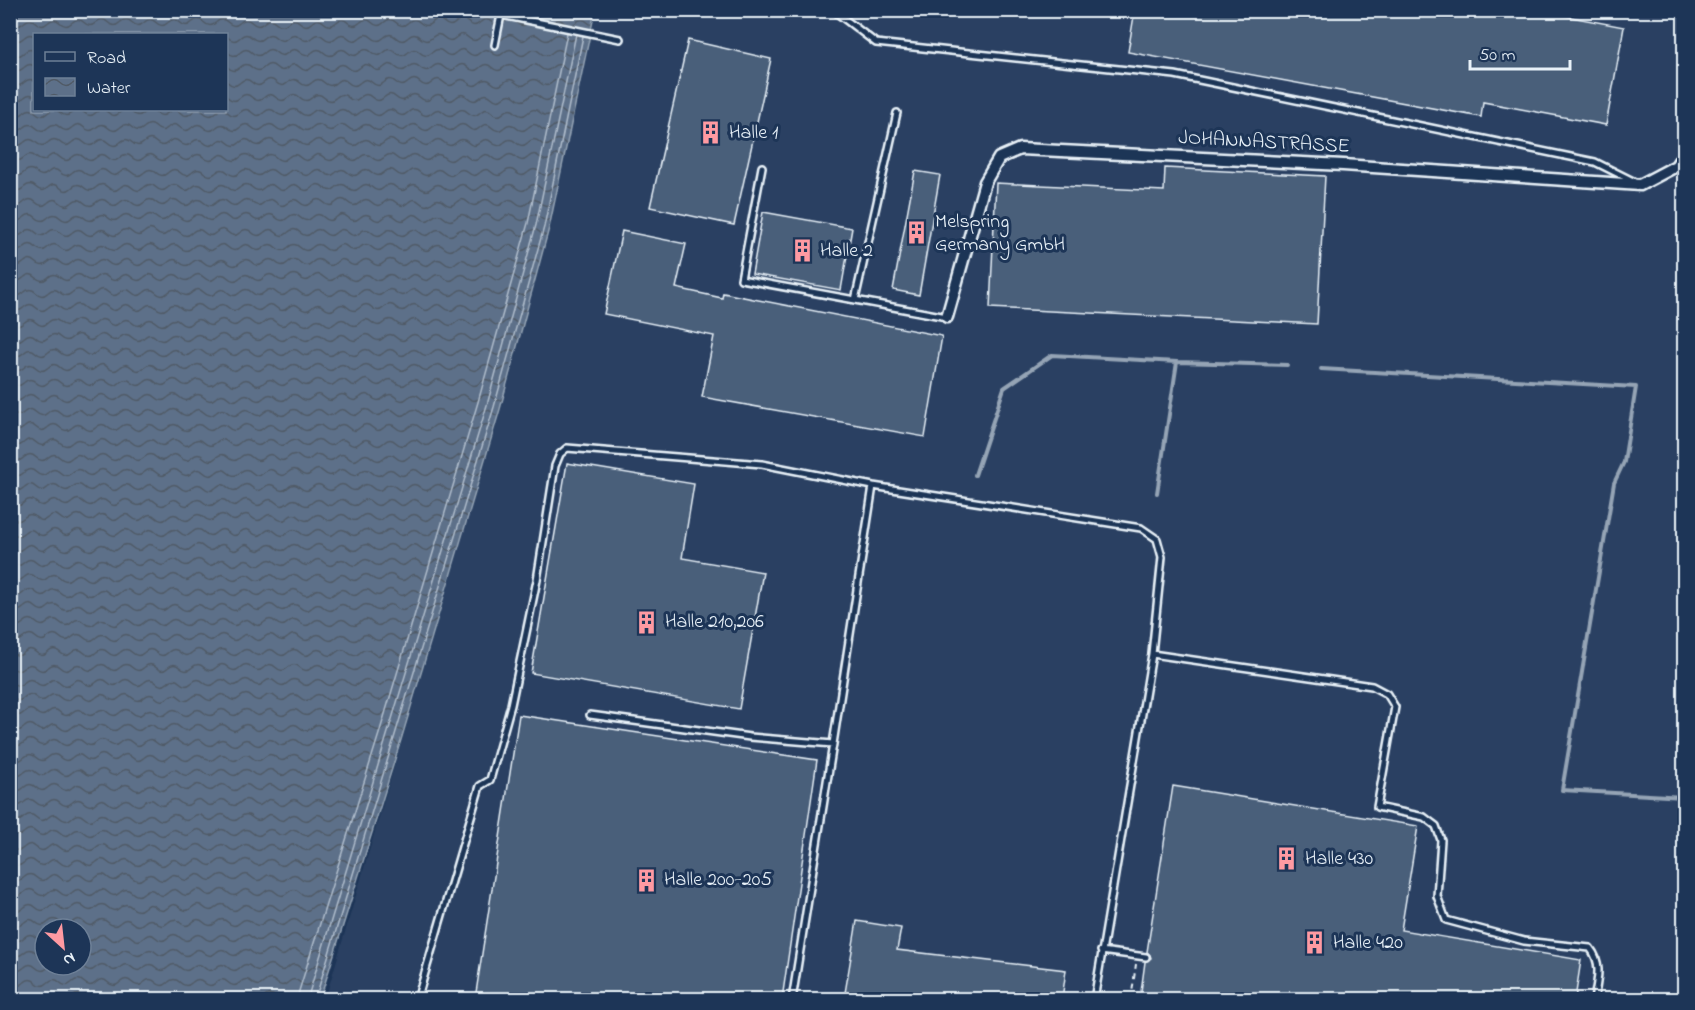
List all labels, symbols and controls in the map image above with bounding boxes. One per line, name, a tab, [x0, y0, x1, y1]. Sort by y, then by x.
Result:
legend	[33, 33, 228, 111]
scale bar	[1470, 33, 1570, 71]
text: 50 m	[1479, 43, 1516, 69]
text: Road	[87, 46, 126, 72]
text: Water	[87, 76, 131, 102]
place label: Halle 1	[729, 119, 778, 148]
building icon: Halle 1	[698, 120, 724, 146]
street label: JOHANNASTRASSE	[1178, 124, 1350, 162]
place label: Melspring Germany GmbH	[935, 208, 1065, 260]
building icon: Melspring Germany GmbH	[904, 220, 930, 246]
place label: Halle 2	[820, 237, 873, 266]
building icon: Halle 2	[789, 238, 815, 264]
place label: Halle 210,206	[665, 608, 764, 637]
building icon: Halle 210,206	[634, 609, 660, 635]
place label: Halle 430	[1305, 845, 1374, 874]
building icon: Halle 430	[1274, 846, 1300, 872]
place label: Halle 200-205	[664, 866, 772, 895]
building icon: Halle 200-205	[633, 867, 659, 893]
north arrow	[33, 917, 93, 977]
place label: Halle 420	[1333, 929, 1403, 958]
building icon: Halle 420	[1302, 930, 1328, 956]
text: N	[58, 945, 79, 972]

